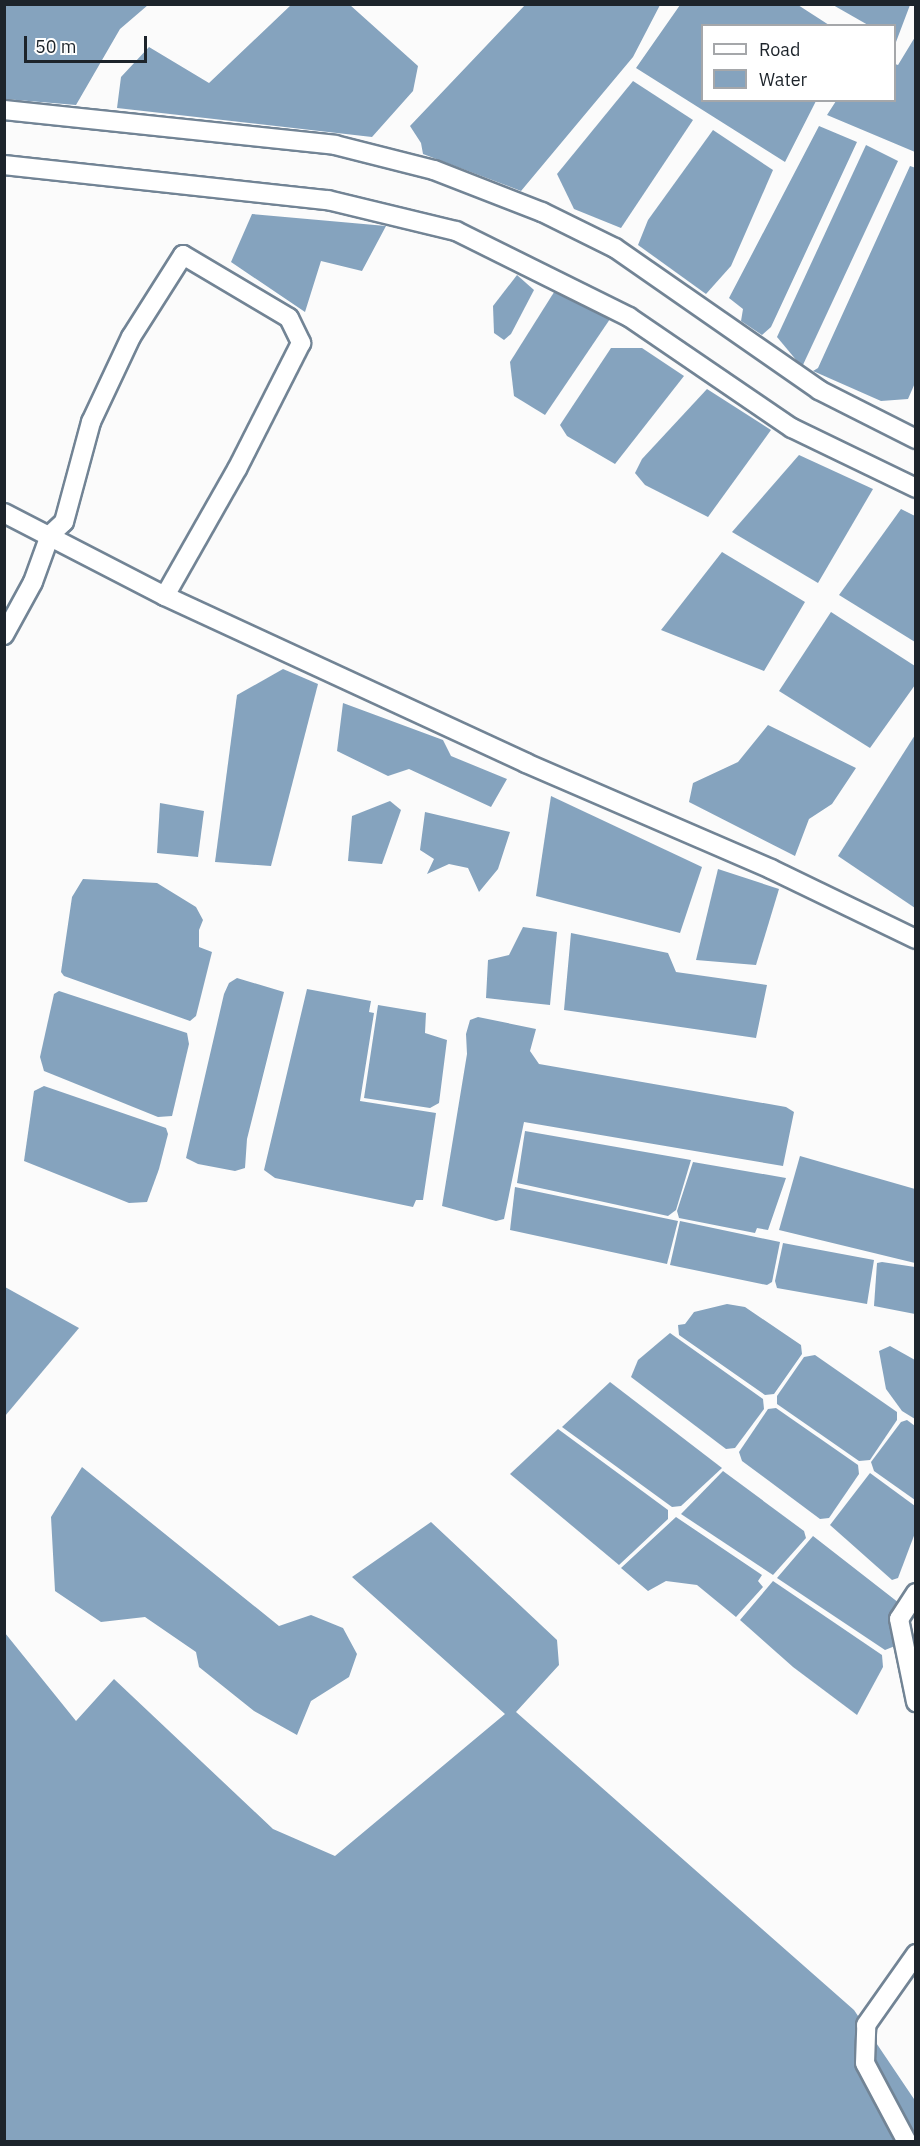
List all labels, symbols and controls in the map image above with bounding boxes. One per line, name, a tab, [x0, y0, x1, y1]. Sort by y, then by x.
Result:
scale bar	[27, 24, 150, 62]
legend	[701, 24, 896, 102]
text: 50 m	[35, 35, 77, 58]
text: Road	[759, 38, 800, 61]
text: Water	[759, 68, 807, 91]

